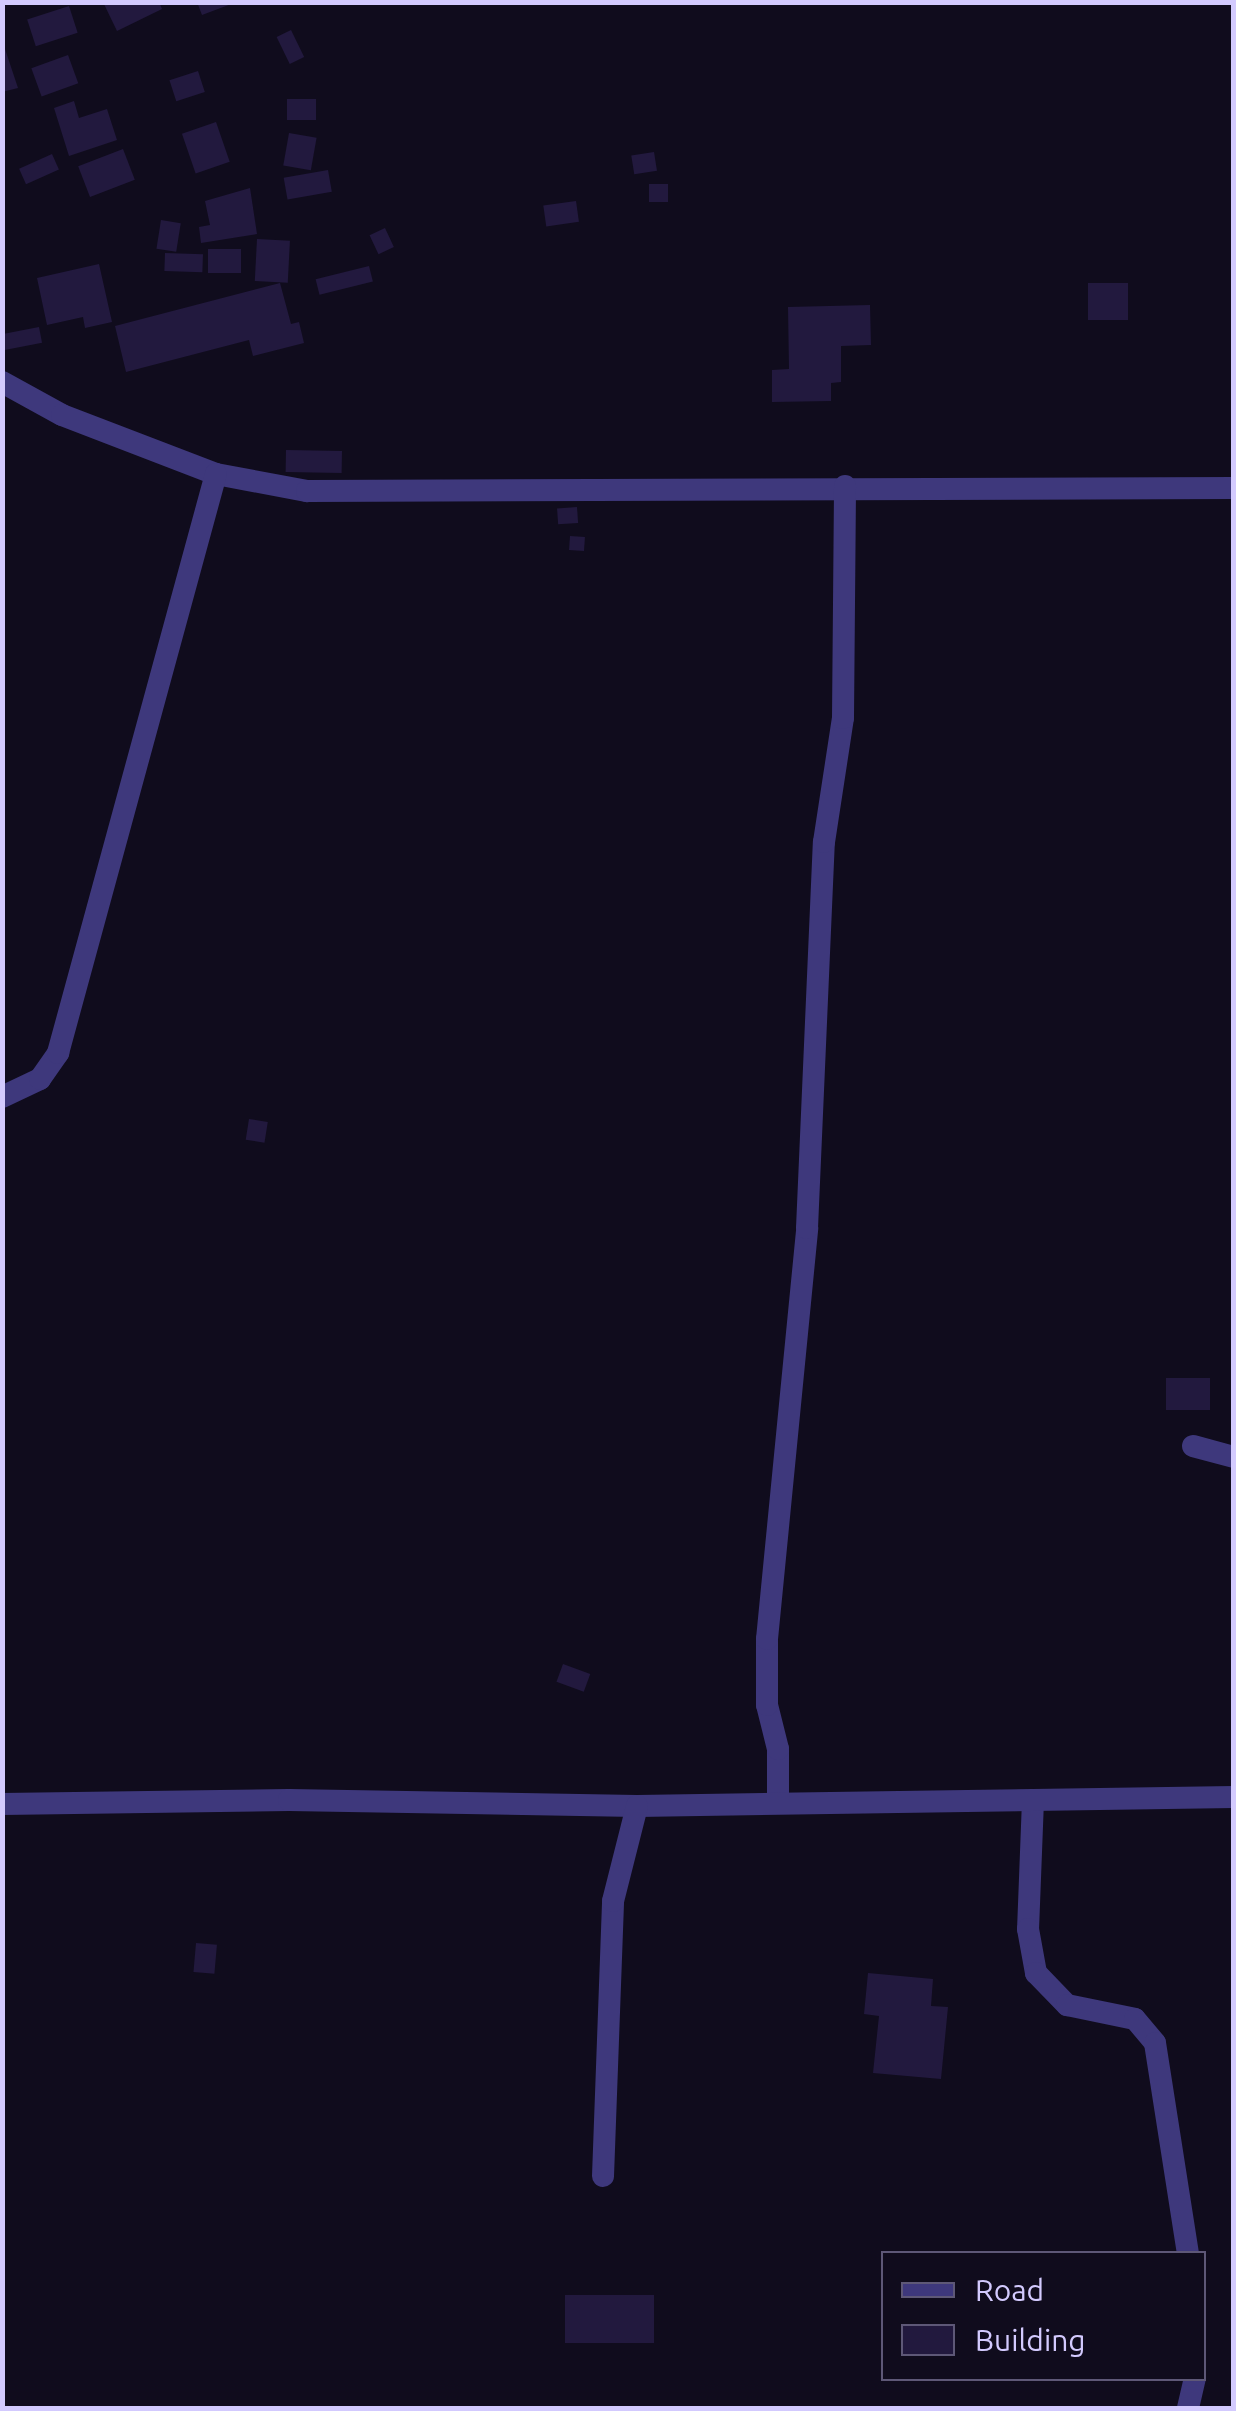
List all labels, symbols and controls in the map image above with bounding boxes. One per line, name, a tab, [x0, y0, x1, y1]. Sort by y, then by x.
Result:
legend	[881, 2251, 1206, 2381]
text: Road	[975, 2273, 1044, 2307]
text: Building	[975, 2323, 1086, 2357]

